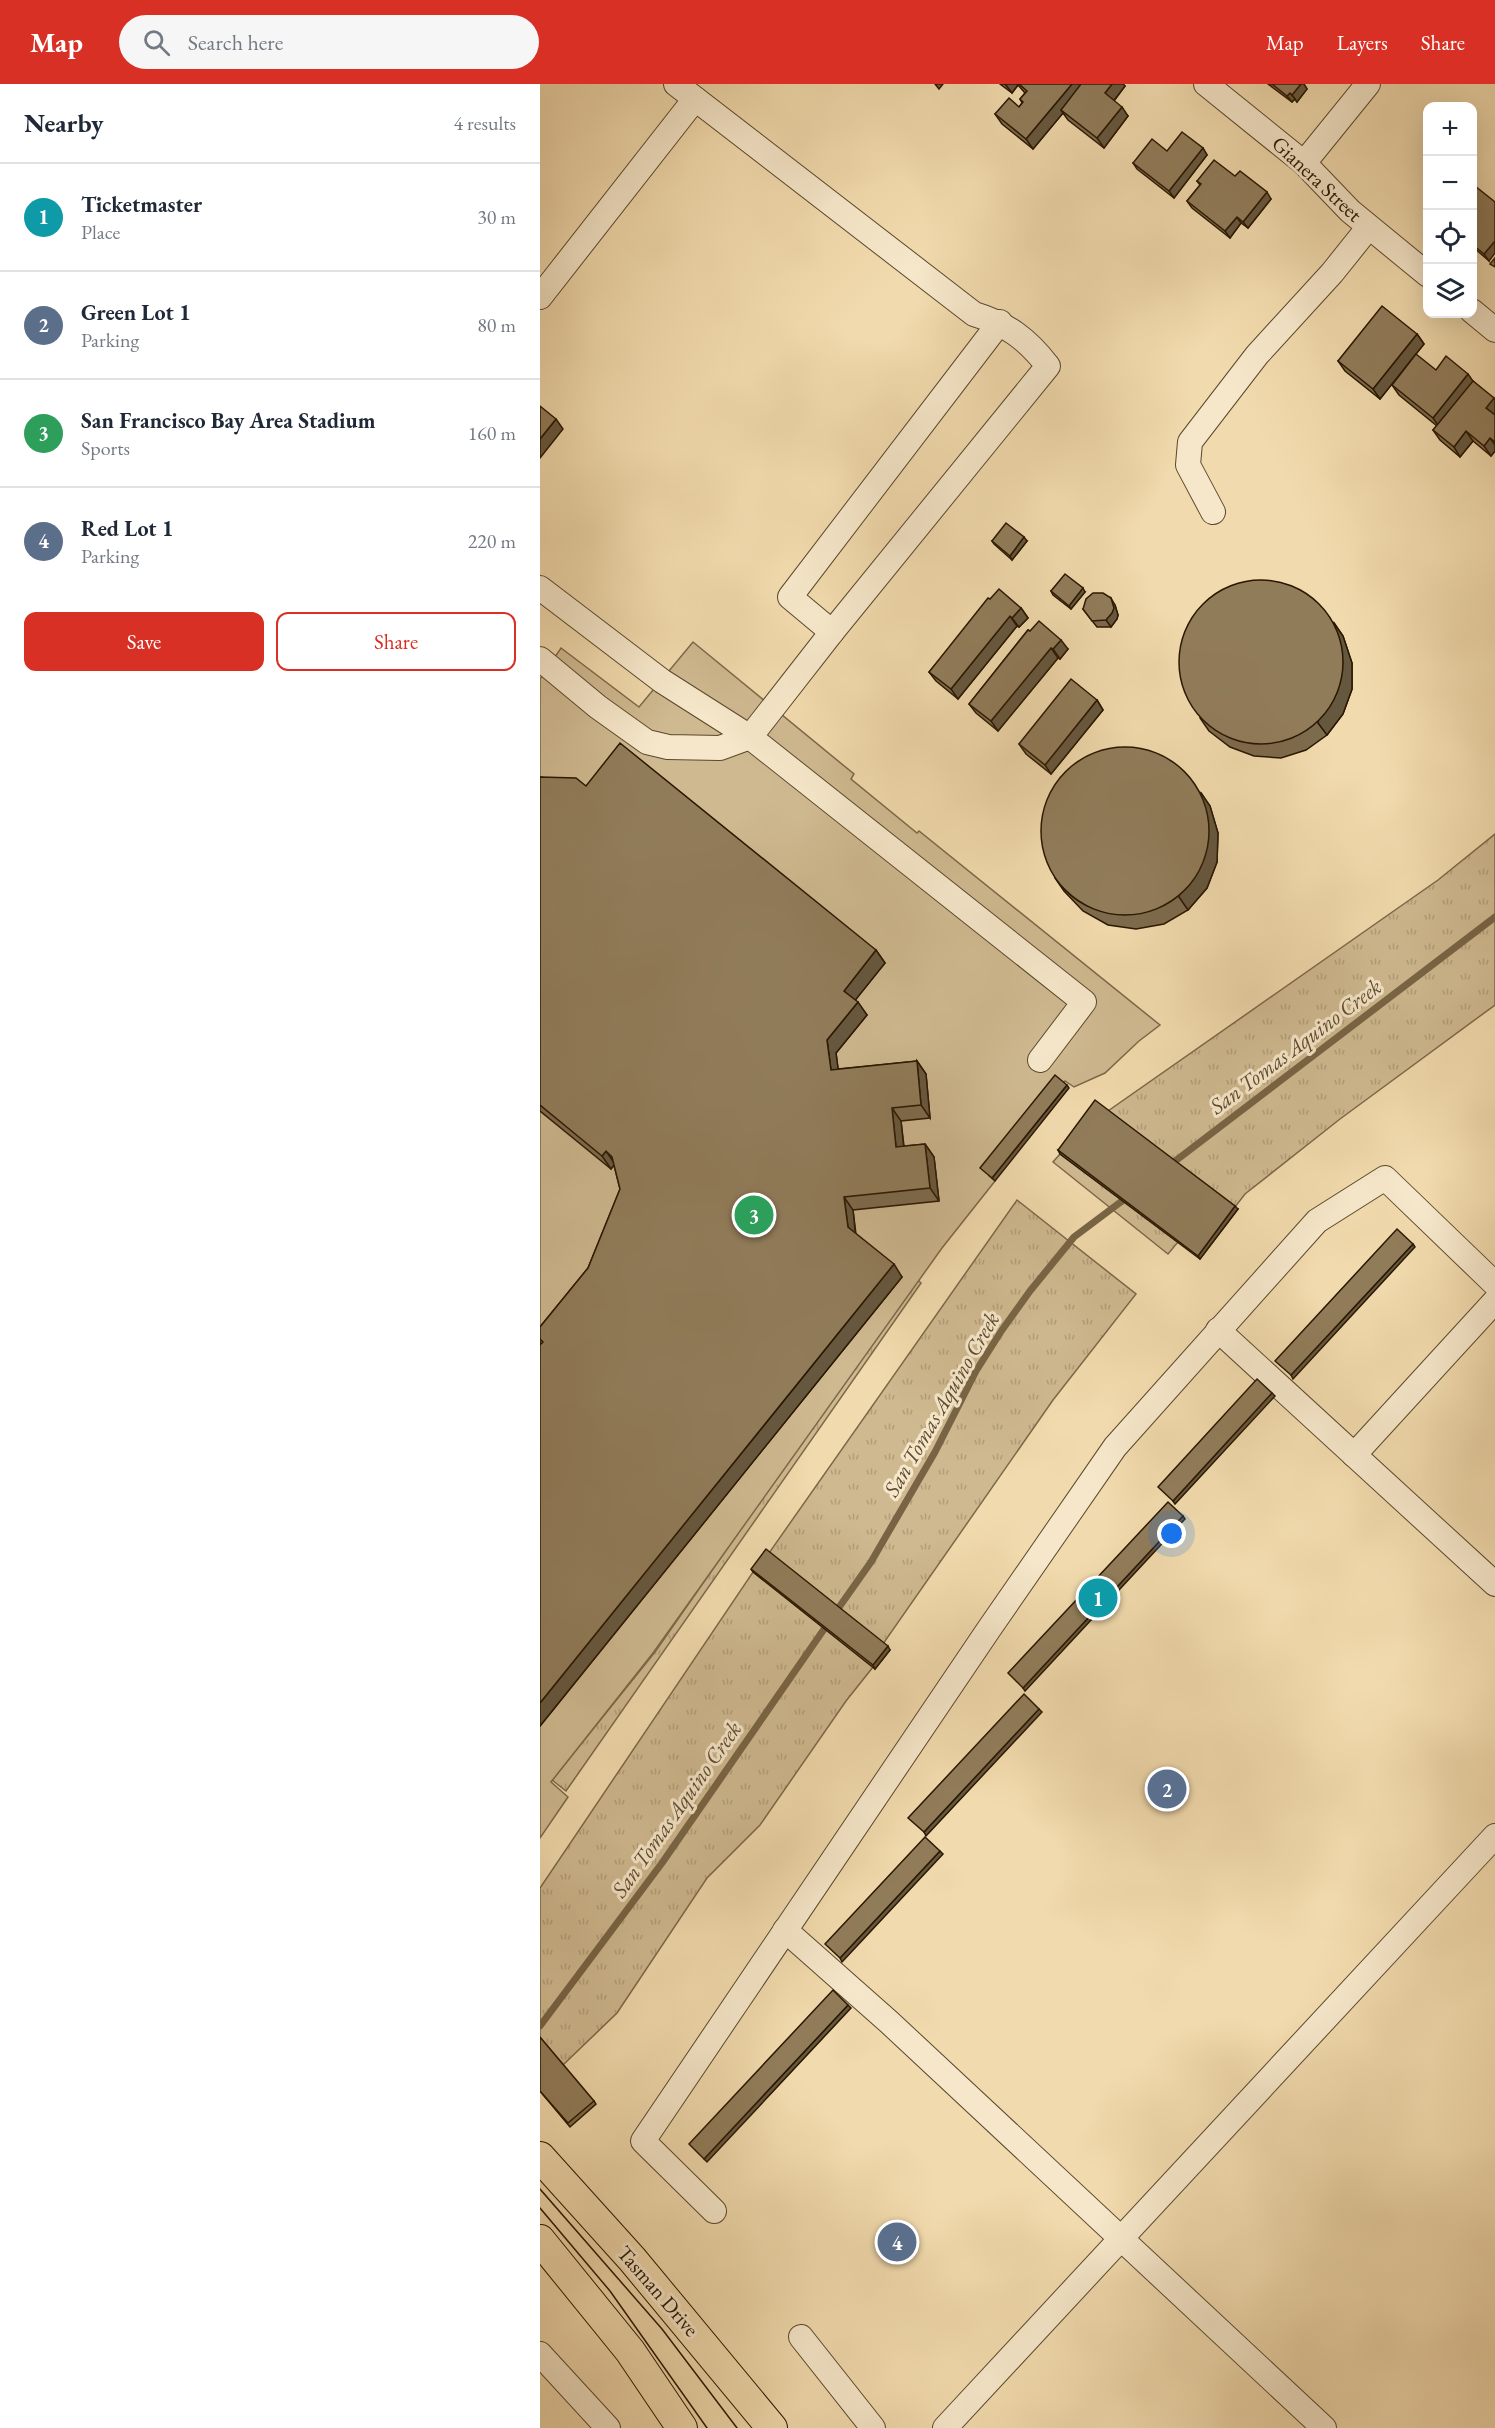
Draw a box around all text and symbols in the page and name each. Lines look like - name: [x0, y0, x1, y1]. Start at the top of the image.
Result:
- search box: [119, 15, 539, 69]
- text: Map: [30, 24, 83, 60]
- icon: search: [140, 26, 173, 59]
- text: Search here: [188, 28, 283, 57]
- text: Map: [1266, 29, 1304, 56]
- text: Layers: [1337, 29, 1388, 56]
- text: Share: [1421, 29, 1465, 56]
- map controls: [1423, 102, 1477, 318]
- button: +: [1423, 102, 1477, 156]
- text: Nearby: [24, 106, 104, 140]
- text: 4 results: [453, 110, 516, 136]
- street label: Gianera Street: [1267, 130, 1368, 228]
- button: −: [1423, 156, 1477, 210]
- text: Ticketmaster: [81, 190, 202, 219]
- text: 1: [38, 204, 49, 230]
- text: 30 m: [477, 204, 516, 230]
- button: locate: [1423, 210, 1477, 264]
- text: Place: [81, 219, 120, 245]
- button: layers: [1423, 264, 1477, 318]
- text: Green Lot 1: [81, 298, 191, 327]
- text: 2: [38, 312, 49, 338]
- text: 80 m: [477, 312, 516, 338]
- text: Parking: [81, 327, 139, 353]
- text: San Francisco Bay Area Stadium: [81, 406, 375, 435]
- text: 3: [38, 420, 49, 446]
- text: 160 m: [468, 420, 516, 446]
- text: Sports: [81, 435, 130, 461]
- text: Red Lot 1: [81, 514, 173, 543]
- text: 4: [38, 528, 49, 554]
- text: 220 m: [468, 528, 516, 554]
- text: Parking: [81, 543, 139, 569]
- button: Save: [24, 612, 264, 671]
- button: Share: [276, 612, 516, 671]
- water label: San Tomas Aquino Creek: [1203, 972, 1387, 1121]
- pin: 3: [734, 1192, 774, 1238]
- water label: San Tomas Aquino Creek: [876, 1307, 1006, 1503]
- your location: [1157, 1519, 1186, 1548]
- pin: 1: [1078, 1576, 1118, 1621]
- water label: San Tomas Aquino Creek: [604, 1716, 748, 1904]
- pin: 2: [1148, 1766, 1186, 1812]
- pin: 4: [878, 2220, 916, 2264]
- street label: Tasman Drive: [611, 2240, 705, 2342]

